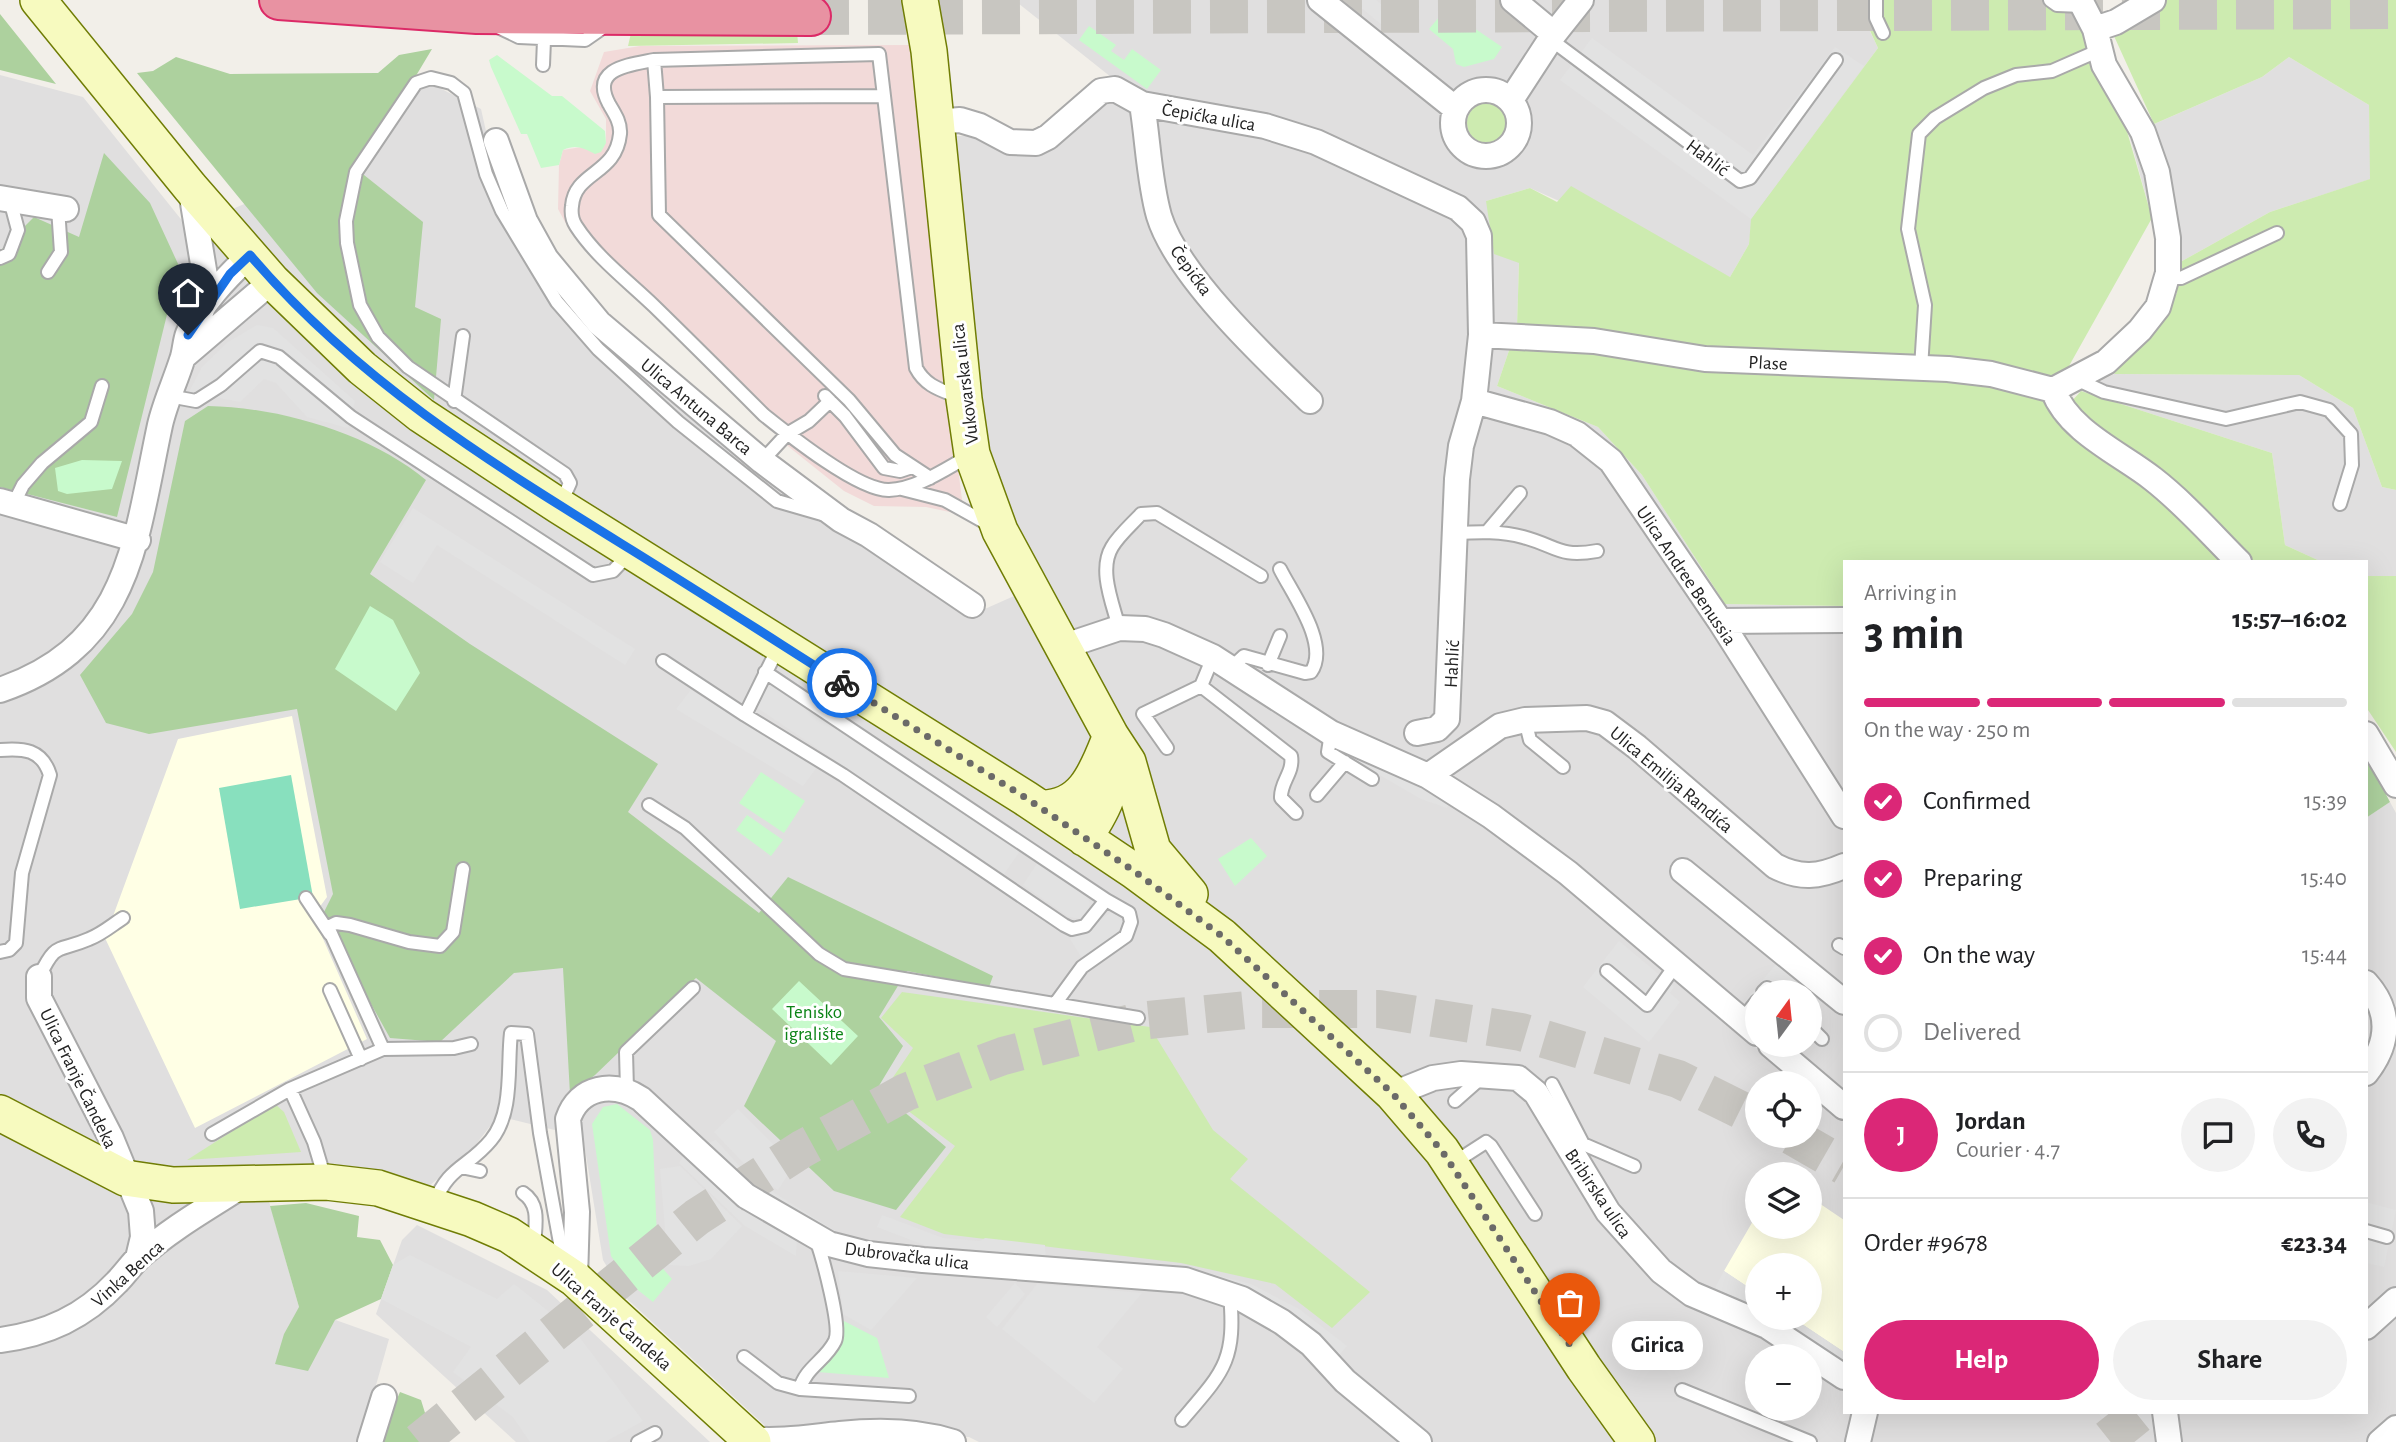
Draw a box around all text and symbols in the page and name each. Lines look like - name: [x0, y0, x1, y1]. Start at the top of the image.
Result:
- street label: Čepićka ulica: [1160, 98, 1258, 135]
- street label: Hahlić: [1682, 136, 1732, 180]
- street label: Čepićka: [1166, 241, 1217, 300]
- pin: [158, 263, 218, 335]
- icon: home: [169, 274, 207, 312]
- street label: Vukovarska ulica: [949, 322, 982, 445]
- street label: Plase: [1748, 353, 1788, 374]
- street label: Ulica Antuna Barca: [637, 355, 756, 459]
- street label: Ulica Andree Benussia: [1632, 503, 1739, 649]
- text: Arriving in: [1864, 582, 1957, 605]
- text: 15:57–16:02: [2232, 606, 2347, 632]
- text: 3 min: [1864, 611, 1964, 657]
- street label: Hahlić: [1442, 640, 1463, 688]
- courier: [807, 648, 877, 718]
- icon: bike: [823, 664, 861, 702]
- text: On the way · 250 m: [1864, 719, 2031, 742]
- street label: Ulica Emilija Randića: [1606, 723, 1736, 837]
- icon: check: [1864, 783, 1902, 821]
- text: Confirmed: [1923, 788, 2031, 814]
- text: 15:39: [2304, 790, 2347, 813]
- icon: check: [1864, 860, 1902, 898]
- text: Preparing: [1923, 865, 2022, 891]
- text: 15:40: [2301, 867, 2347, 890]
- icon: check: [1864, 937, 1902, 975]
- text: On the way: [1923, 942, 2035, 968]
- text: 15:44: [2302, 944, 2347, 967]
- north arrow: [1745, 980, 1822, 1057]
- map controls: [1745, 980, 1822, 1421]
- park label: Tenisko igralište: [784, 1003, 844, 1044]
- street label: Ulica Franje Čandeka: [36, 1005, 122, 1152]
- text: Delivered: [1923, 1019, 2021, 1045]
- button: locate: [1745, 1071, 1822, 1148]
- button: chat: [2181, 1098, 2255, 1172]
- button: phone: [2273, 1098, 2347, 1172]
- text: Jordan: [1956, 1108, 2026, 1134]
- text: J: [1897, 1122, 1905, 1148]
- text: Courier · 4.7: [1956, 1139, 2060, 1162]
- street label: Bribirska ulica: [1561, 1146, 1635, 1242]
- button: layers: [1745, 1162, 1822, 1239]
- text: Order #9678: [1864, 1230, 1988, 1256]
- text: €23.34: [2281, 1230, 2347, 1256]
- street label: Vinka Benca: [88, 1237, 168, 1311]
- street label: Dubrovačka ulica: [843, 1239, 971, 1274]
- button: +: [1745, 1253, 1822, 1330]
- street label: Ulica Franje Čandeka: [547, 1258, 676, 1375]
- pin: [1540, 1273, 1600, 1345]
- icon: bag: [1551, 1284, 1589, 1322]
- callout: Girica: [1612, 1320, 1703, 1370]
- button: Help: [1864, 1320, 2099, 1400]
- button: Share: [2113, 1320, 2347, 1400]
- text: Girica: [1631, 1334, 1684, 1357]
- button: −: [1745, 1344, 1822, 1421]

